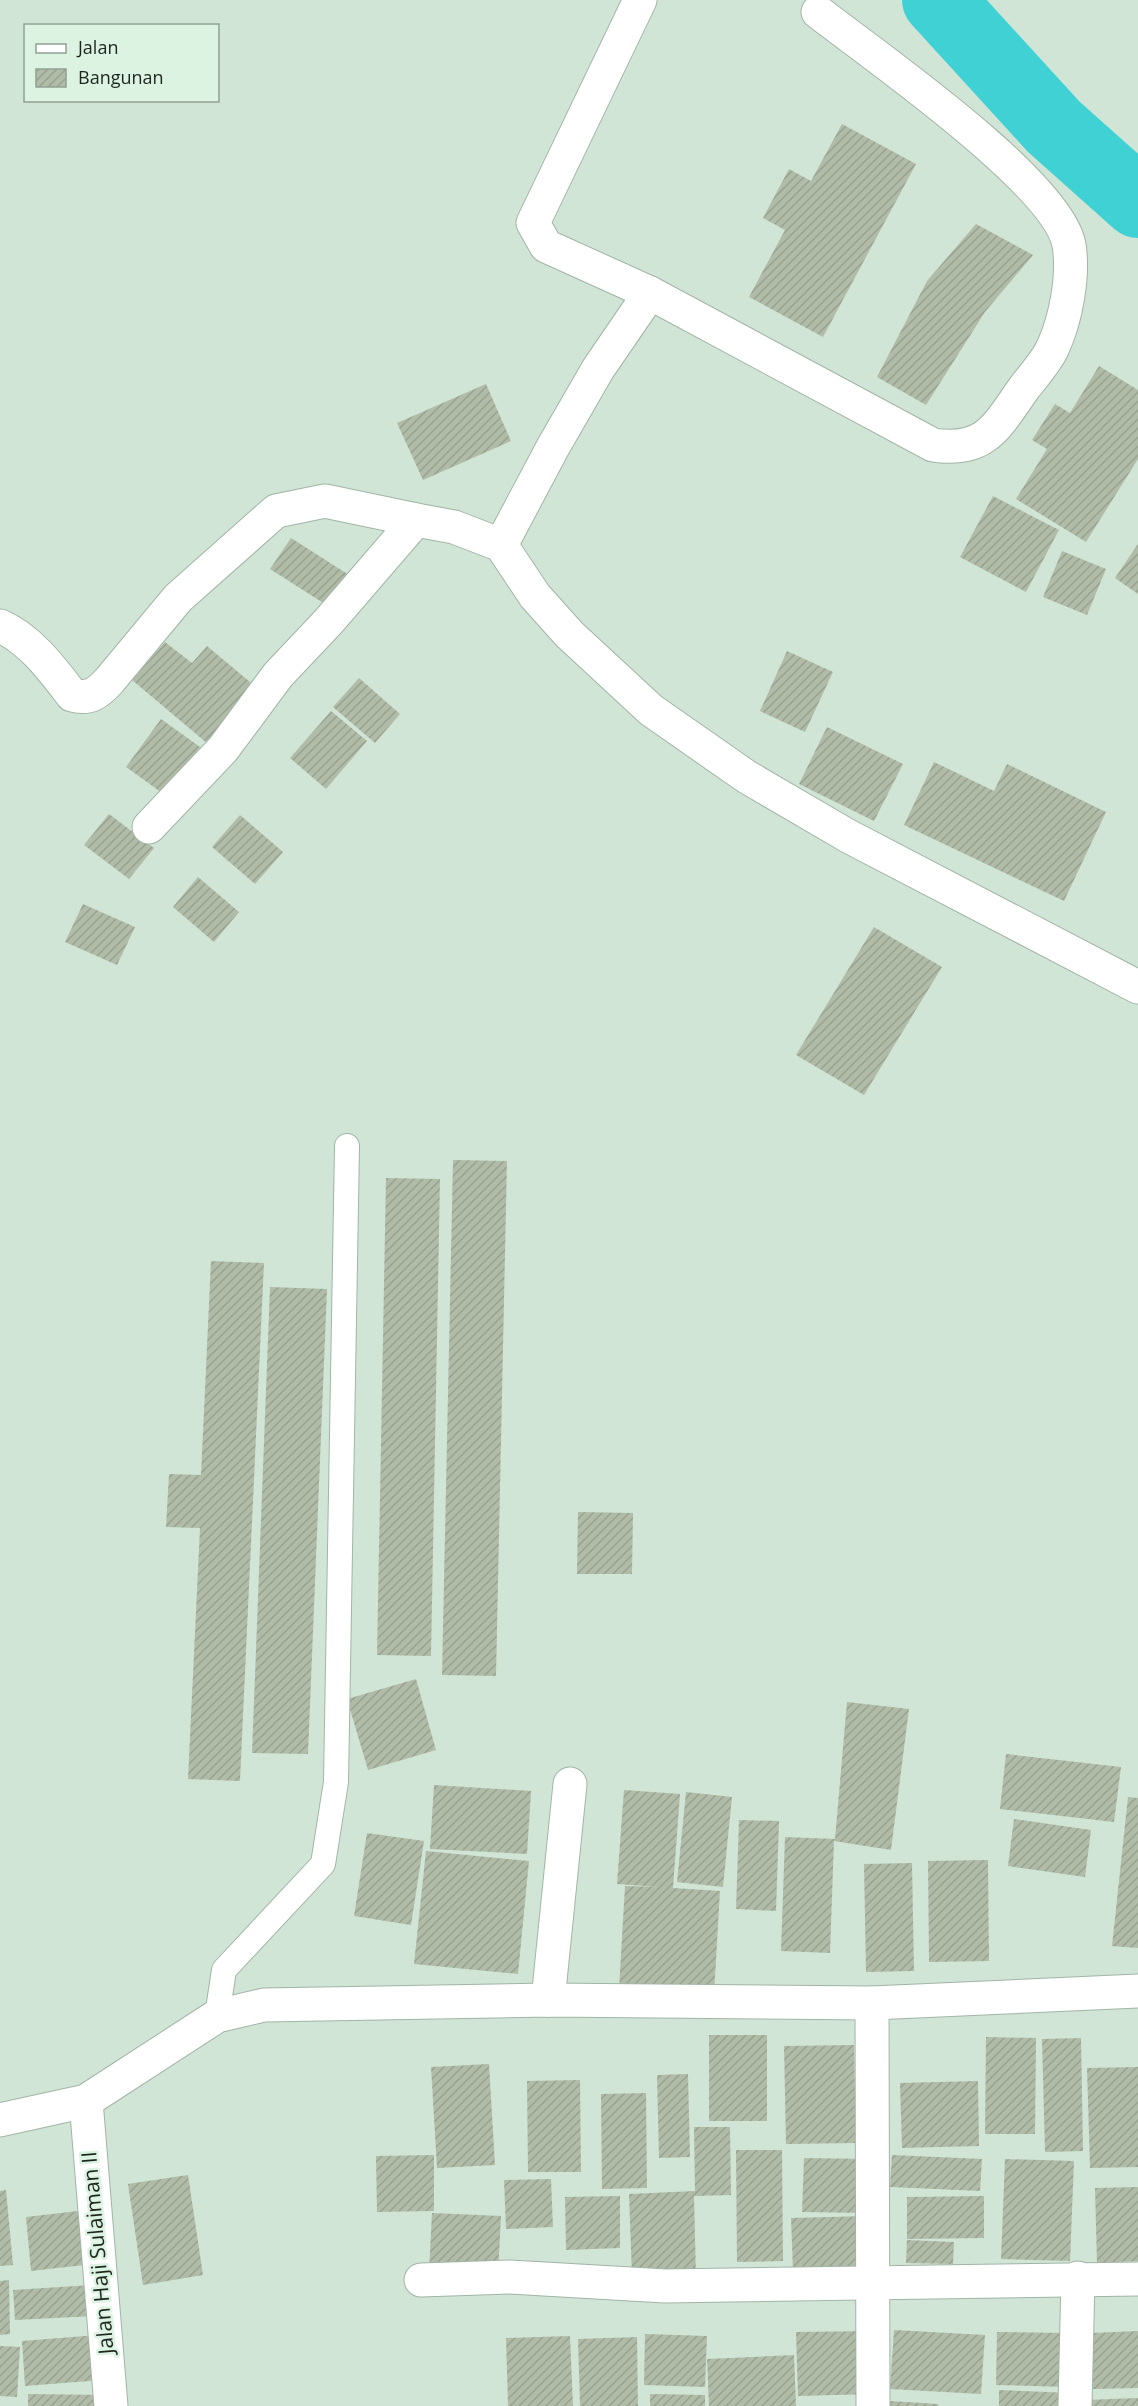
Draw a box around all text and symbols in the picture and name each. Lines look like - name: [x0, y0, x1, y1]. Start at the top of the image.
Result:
- legend: [24, 24, 219, 102]
- text: Jalan: [76, 35, 118, 59]
- text: Bangunan: [78, 65, 164, 89]
- street label: Jalan Haji Sulaiman II: [74, 2150, 120, 2358]

